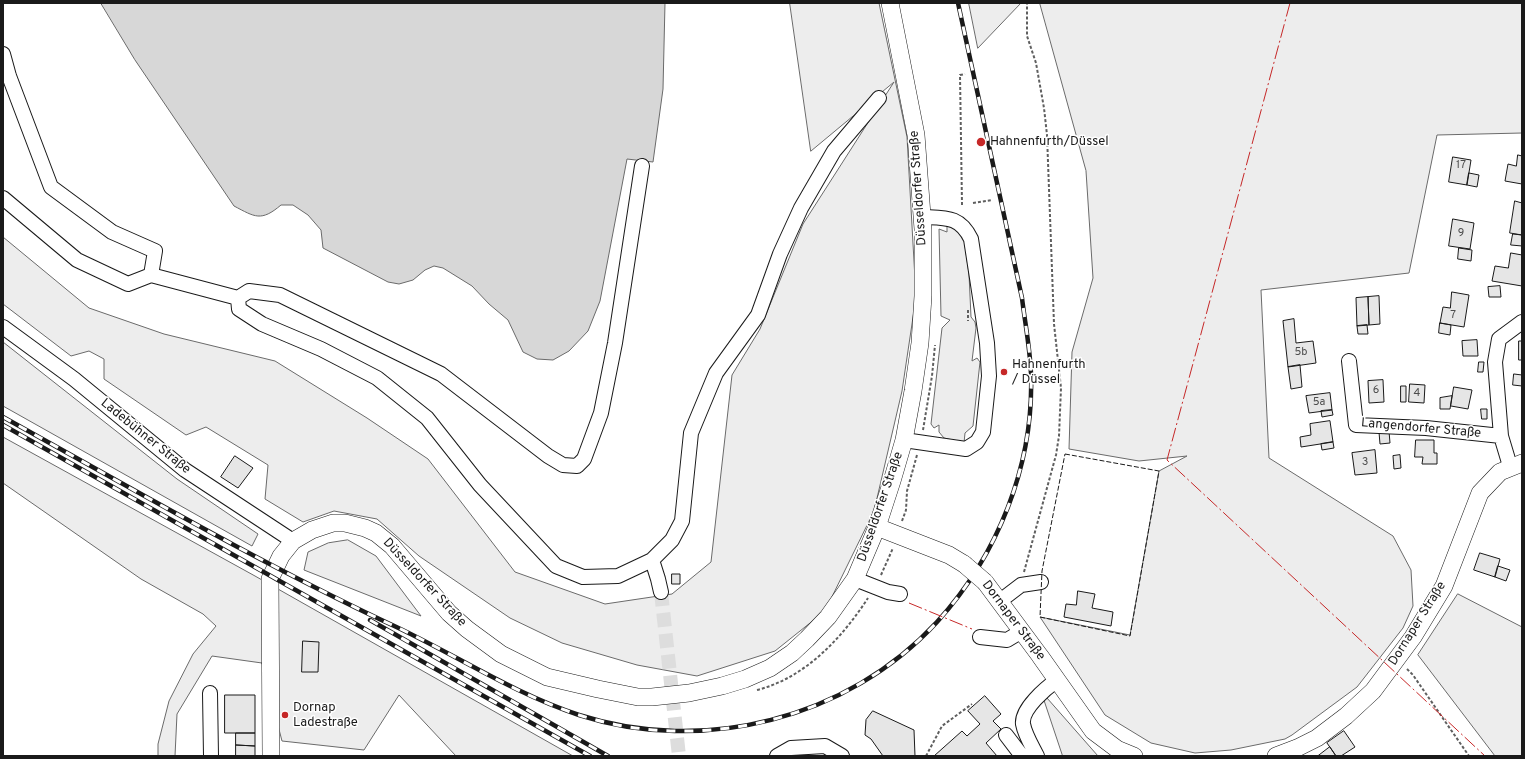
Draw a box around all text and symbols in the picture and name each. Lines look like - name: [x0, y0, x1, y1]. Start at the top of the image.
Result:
- street label: Düsseldorfer Straße: [907, 130, 931, 246]
- place label: Hahnenfurth/Düssel: [990, 134, 1109, 150]
- marker: Hahnenfurth/Düssel: [975, 136, 987, 148]
- house number: 17: [1456, 159, 1466, 173]
- house number: 9: [1458, 227, 1464, 241]
- house number: 7: [1450, 309, 1456, 323]
- house number: 5b: [1294, 346, 1308, 360]
- place label: Hahnenfurth / Düssel: [1012, 357, 1086, 388]
- marker: Hahnenfurth / Düssel: [999, 367, 1009, 377]
- house number: 6: [1373, 384, 1379, 398]
- house number: 4: [1414, 387, 1420, 401]
- street label: Ladebühner Straße: [97, 396, 193, 478]
- house number: 5a: [1313, 396, 1325, 410]
- street label: Langendorfer Straße: [1360, 416, 1482, 442]
- street label: Düsseldorfer Straße: [855, 450, 907, 564]
- house number: 3: [1362, 456, 1368, 470]
- street label: Düsseldorfer Straße: [379, 535, 469, 631]
- street label: Dornaper Straße: [978, 578, 1048, 664]
- street label: Dornaper Straße: [1386, 579, 1450, 669]
- place label: Dornap Ladestraße: [293, 700, 358, 731]
- marker: Dornap Ladestraße: [280, 710, 290, 720]

